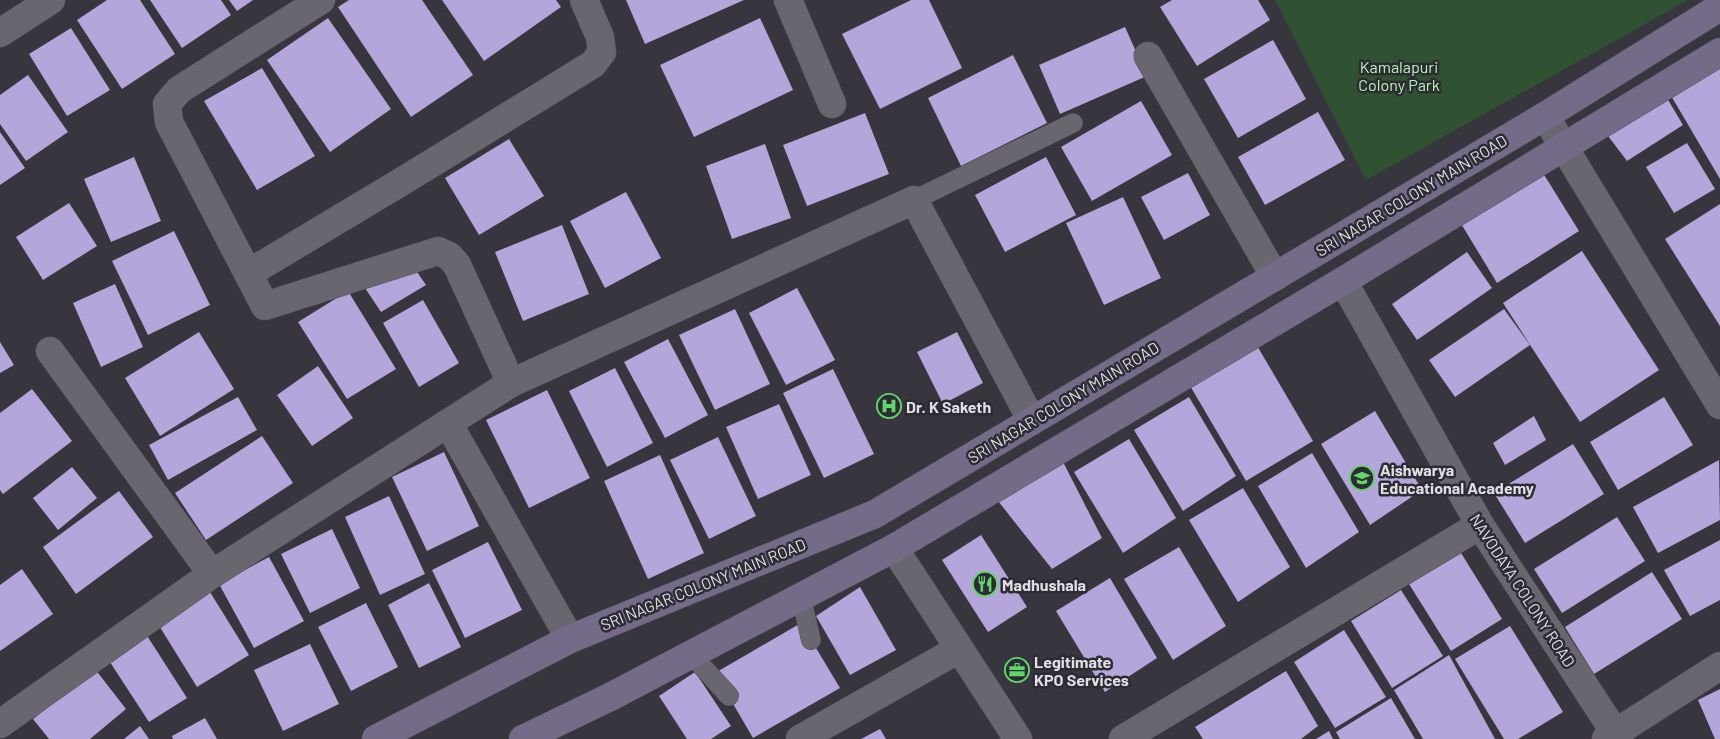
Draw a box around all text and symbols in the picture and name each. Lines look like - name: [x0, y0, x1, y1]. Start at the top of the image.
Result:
- park label: Kamalapuri Colony Park: [1358, 57, 1440, 94]
- street label: SRI NAGAR COLONY MAIN ROAD: [1312, 130, 1510, 260]
- street label: SRI NAGAR COLONY MAIN ROAD: [964, 337, 1162, 467]
- hospital icon: Dr. K Saketh: [876, 393, 902, 419]
- place label: Dr. K Saketh: [906, 397, 991, 416]
- place label: Aishwarya Educational Academy: [1380, 460, 1534, 497]
- school or university icon: Aishwarya Educational Academy: [1349, 465, 1375, 491]
- street label: NAVODAYA COLONY ROAD: [1466, 510, 1580, 670]
- street label: SRI NAGAR COLONY MAIN ROAD: [598, 534, 808, 634]
- restaurant icon: Madhushala: [972, 571, 998, 597]
- place label: Madhushala: [1002, 575, 1086, 594]
- place label: Legitimate KPO Services: [1034, 652, 1129, 689]
- office icon: Legitimate KPO Services: [1004, 657, 1030, 683]

